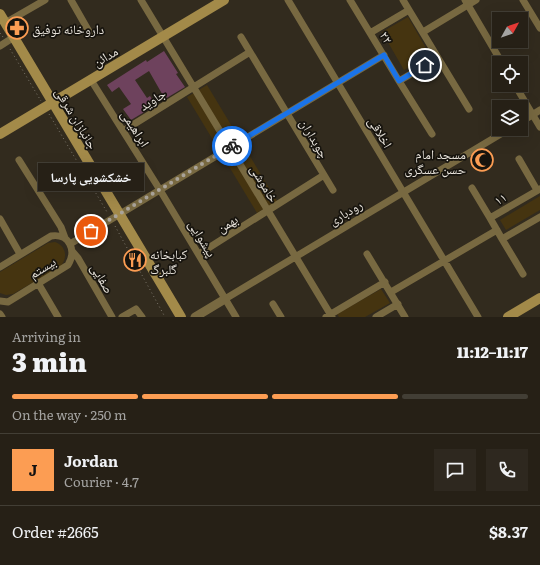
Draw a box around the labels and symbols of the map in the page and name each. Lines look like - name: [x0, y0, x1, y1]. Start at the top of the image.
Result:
- north arrow: [492, 12, 528, 48]
- pharmacy icon: داروخانه توفیق: [4, 15, 30, 41]
- place label: داروخانه توفیق: [32, 19, 104, 38]
- street label: ۲۲: [376, 27, 398, 47]
- street label: مدائن: [89, 41, 121, 71]
- pin: [408, 48, 442, 82]
- street label: جاوید: [135, 83, 169, 115]
- street label: جانبازان شرقی: [51, 84, 103, 152]
- street label: ابراهیمی: [117, 106, 155, 150]
- street label: اخلاقی: [364, 113, 398, 151]
- street label: چوبداران: [296, 115, 334, 161]
- courier: [212, 126, 252, 166]
- place label: مسجد امام حسن عسگری: [404, 144, 466, 178]
- mosque icon: مسجد امام حسن عسگری: [469, 147, 495, 173]
- street label: خاموشی: [246, 161, 284, 205]
- callout: خشکشویی پارسا: [38, 163, 144, 191]
- street label: ۱۱: [490, 187, 510, 209]
- street label: رودباری: [325, 194, 365, 230]
- street label: بهمن: [213, 209, 241, 237]
- pin: [74, 214, 108, 248]
- street label: پیشوایی: [184, 216, 222, 260]
- place label: کبابخانه گلبرگ: [150, 244, 188, 278]
- restaurant icon: کبابخانه گلبرگ: [122, 247, 148, 273]
- street label: بیستم: [25, 251, 59, 283]
- street label: صفایی: [87, 259, 119, 297]

